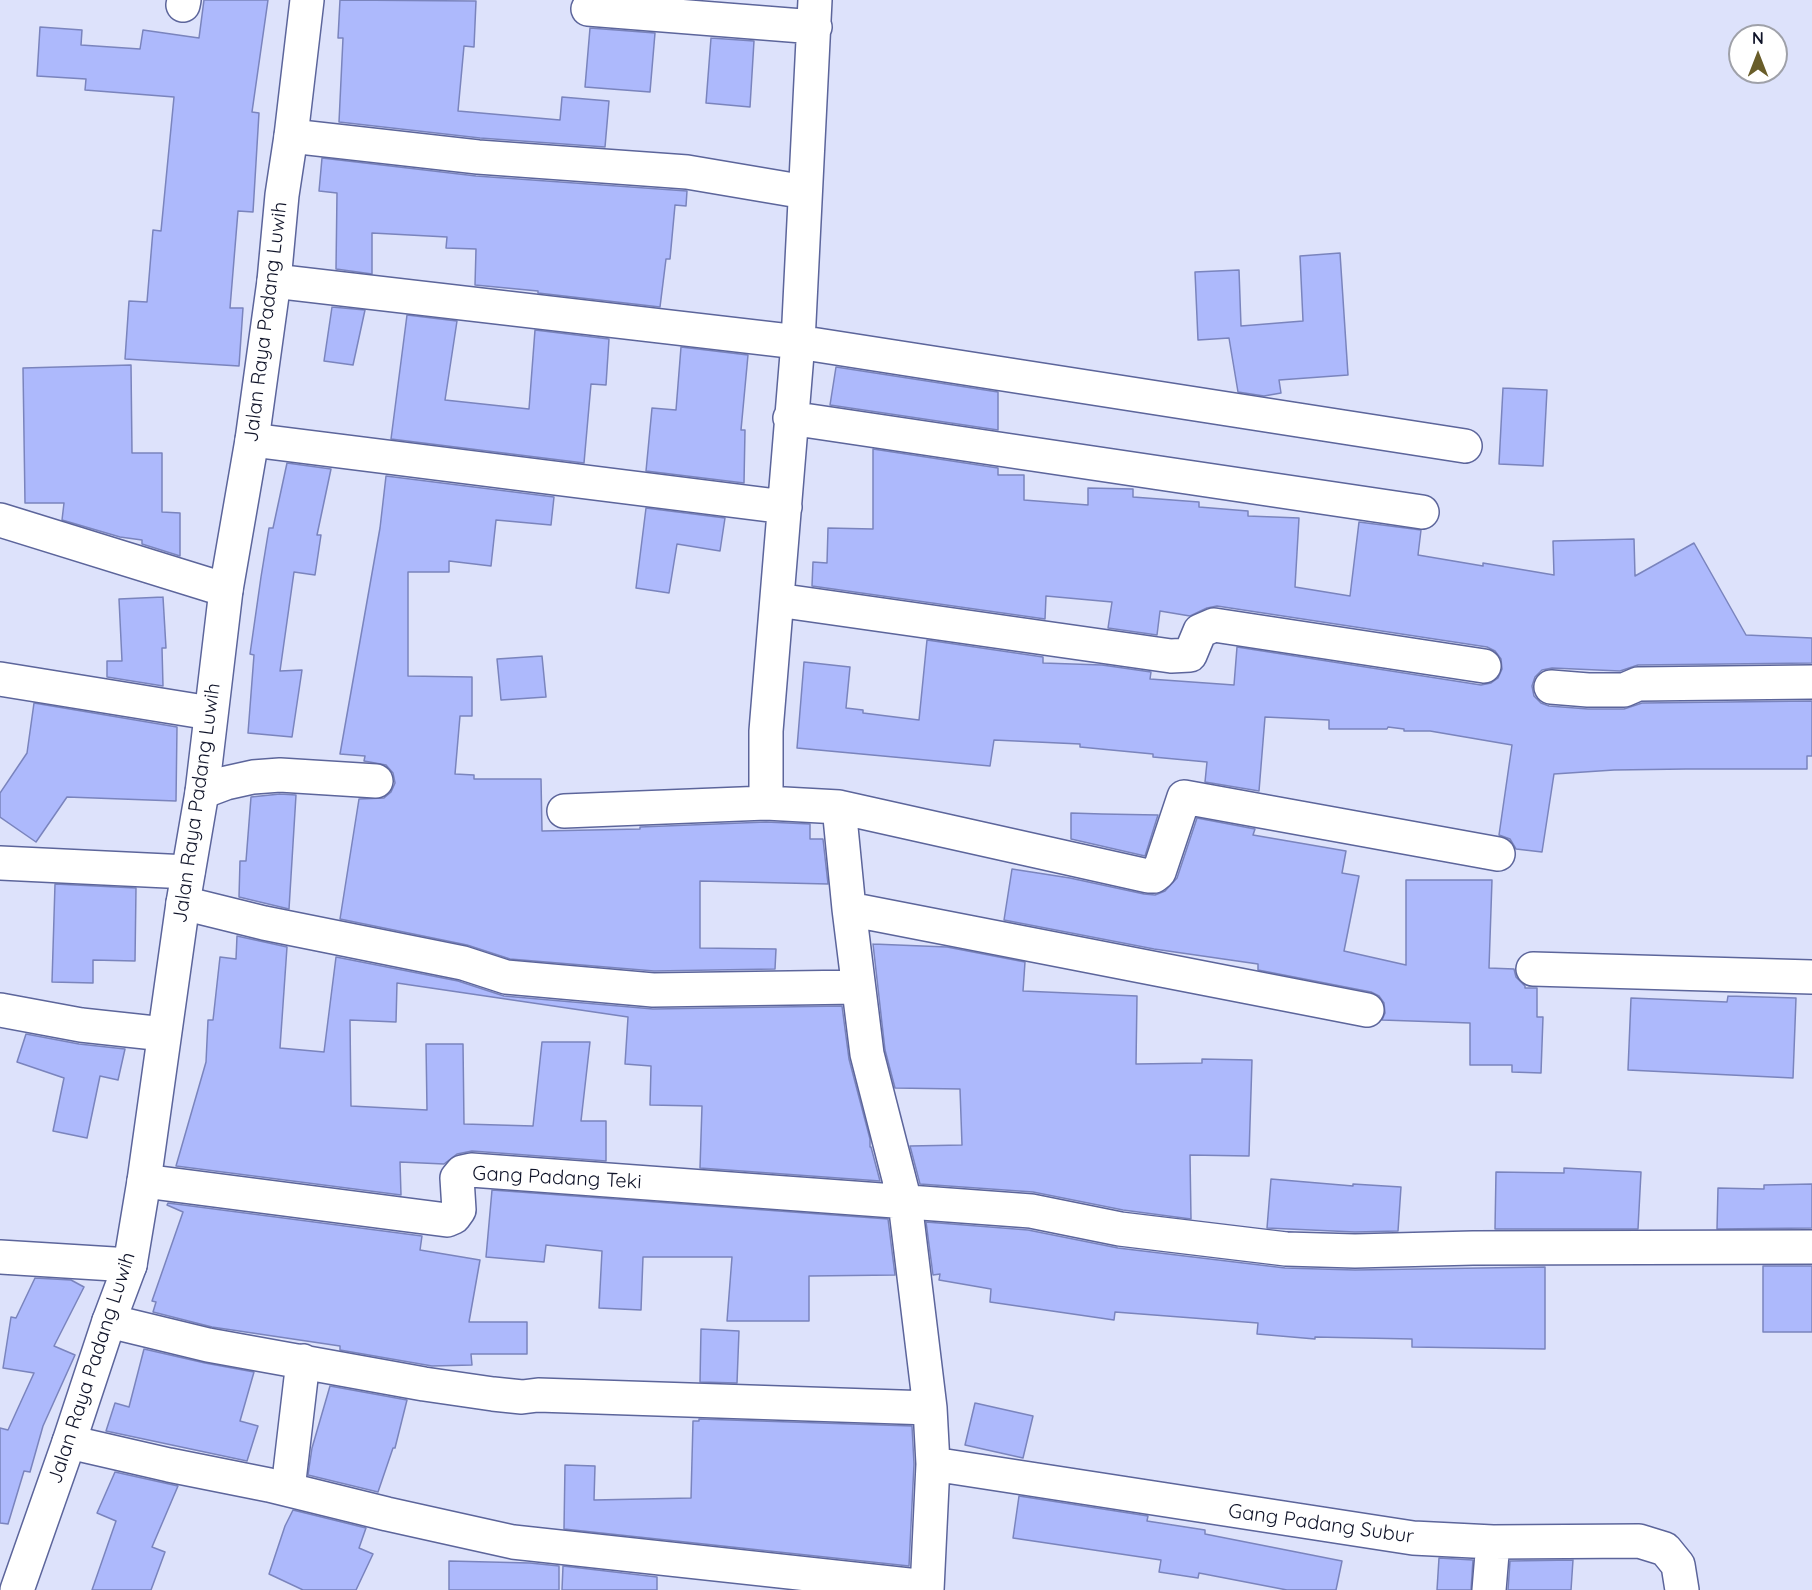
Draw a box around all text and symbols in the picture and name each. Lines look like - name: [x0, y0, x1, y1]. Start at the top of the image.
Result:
- north arrow: [1728, 24, 1788, 84]
- text: N: [1752, 28, 1764, 48]
- street label: Jalan Raya Padang Luwih: [239, 200, 293, 444]
- street label: Jalan Raya Padang Luwih: [168, 681, 226, 925]
- street label: Gang Padang Teki: [472, 1162, 642, 1194]
- street label: Jalan Raya Padang Luwih: [43, 1249, 141, 1487]
- street label: Gang Padang Subur: [1227, 1499, 1415, 1549]

